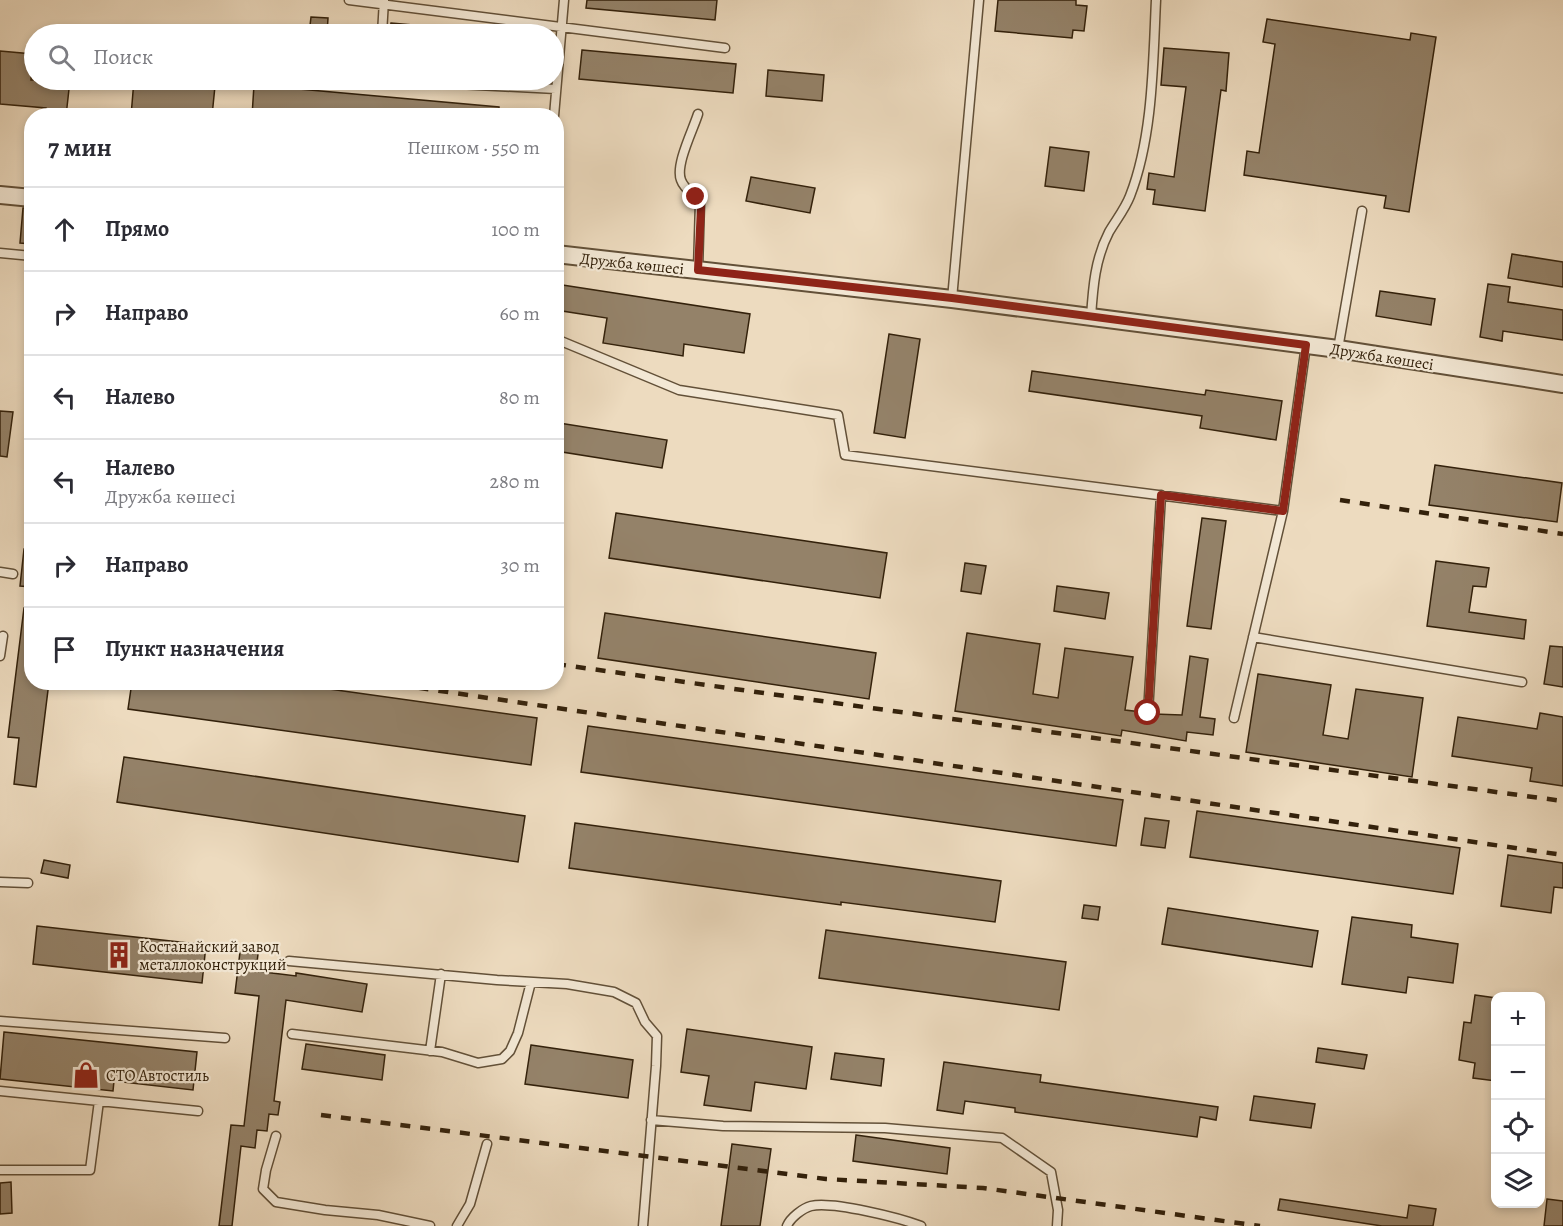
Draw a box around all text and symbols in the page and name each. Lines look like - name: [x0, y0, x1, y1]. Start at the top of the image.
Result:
- search box: [24, 24, 564, 90]
- icon: search: [45, 41, 78, 74]
- text: Поиск: [93, 42, 153, 72]
- text: 7 мин: [48, 130, 112, 165]
- text: Пешком · 550 m: [407, 134, 540, 161]
- route end: [682, 183, 708, 209]
- icon: ahead: [48, 213, 81, 246]
- text: Прямо: [105, 214, 169, 244]
- text: 100 m: [491, 216, 540, 243]
- street label: Дружба көшесі: [579, 248, 685, 280]
- icon: right: [48, 297, 81, 330]
- text: Направо: [105, 298, 188, 328]
- text: 60 m: [500, 300, 540, 327]
- street label: Дружба көшесі: [1328, 338, 1435, 376]
- icon: left: [48, 381, 81, 414]
- text: Налево: [105, 382, 175, 412]
- text: 80 m: [499, 384, 540, 411]
- text: Налево: [105, 453, 175, 483]
- icon: left: [48, 465, 81, 498]
- text: 280 m: [490, 468, 540, 495]
- text: Дружба көшесі: [105, 483, 236, 510]
- icon: right: [48, 549, 81, 582]
- text: Направо: [105, 550, 188, 580]
- text: 30 m: [500, 552, 540, 579]
- icon: arrive: [48, 633, 81, 666]
- text: Пункт назначения: [105, 634, 284, 664]
- route start: [1134, 699, 1160, 725]
- place label: Костанайский завод металлоконструкций: [139, 936, 286, 976]
- building icon: Костанайский завод металлоконструкций: [104, 940, 134, 970]
- map controls: [1491, 992, 1545, 1208]
- button: +: [1491, 992, 1545, 1046]
- button: −: [1491, 1046, 1545, 1100]
- shop icon: СТО Автостиль: [71, 1060, 101, 1090]
- place label: СТО Автостиль: [106, 1065, 209, 1087]
- button: locate: [1491, 1100, 1545, 1154]
- button: layers: [1491, 1154, 1545, 1208]

